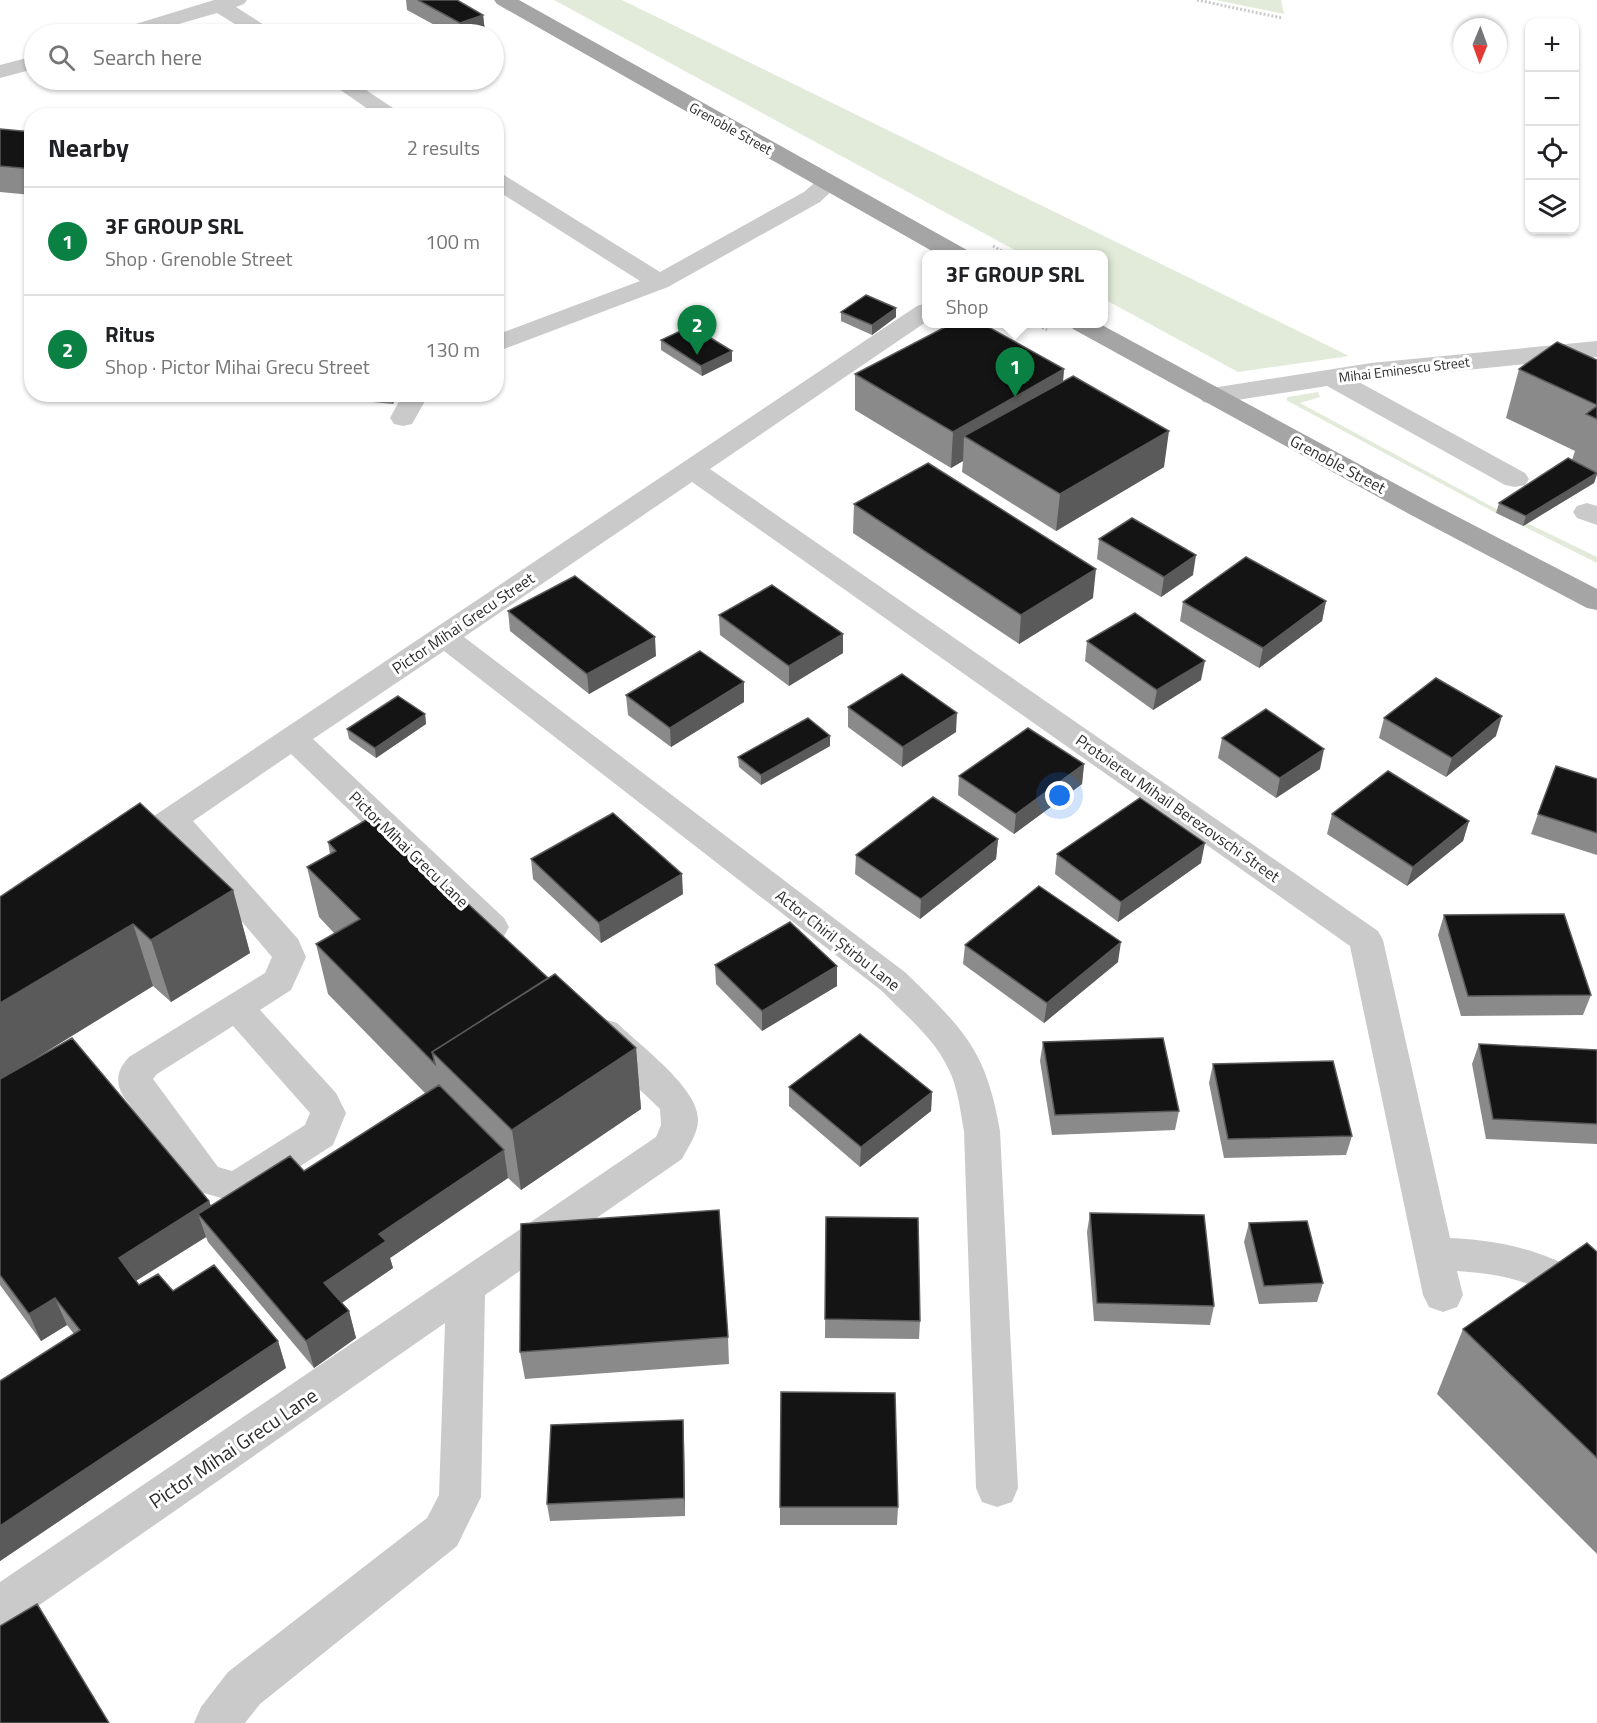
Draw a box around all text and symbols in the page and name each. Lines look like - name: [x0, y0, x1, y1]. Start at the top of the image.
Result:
- north arrow: [1453, 18, 1507, 72]
- map controls: [1525, 18, 1579, 234]
- button: +: [1525, 18, 1579, 72]
- search box: [24, 24, 504, 90]
- text: Search here: [93, 40, 202, 74]
- icon: search: [45, 41, 78, 74]
- button: −: [1525, 72, 1579, 126]
- street label: Grenoble Street: [686, 96, 776, 160]
- button: locate: [1525, 126, 1579, 180]
- text: Nearby: [48, 128, 129, 167]
- text: 2 results: [407, 132, 480, 163]
- button: layers: [1525, 180, 1579, 234]
- text: 3F GROUP SRL: [105, 209, 243, 243]
- text: 1: [62, 226, 73, 257]
- text: 100 m: [425, 226, 480, 257]
- text: Shop · Grenoble Street: [105, 243, 292, 274]
- popup: [922, 250, 1108, 328]
- text: 3F GROUP SRL: [946, 257, 1084, 291]
- text: Shop: [946, 291, 988, 322]
- pin: 2: [678, 306, 716, 355]
- text: Ritus: [105, 317, 155, 351]
- text: 2: [62, 334, 73, 365]
- text: 130 m: [425, 334, 480, 365]
- pin: 1: [996, 348, 1034, 397]
- text: Shop · Pictor Mihai Grecu Street: [105, 351, 370, 382]
- street label: Mihai Eminescu Street: [1337, 351, 1471, 387]
- street label: Grenoble Street: [1286, 429, 1390, 499]
- street label: Pictor Mihai Grecu Street: [387, 566, 539, 680]
- street label: Protoiereu Mihail Berezovschi Street: [1071, 728, 1285, 888]
- your location: [1045, 781, 1074, 810]
- street label: Pictor Mihai Grecu Lane: [344, 785, 474, 913]
- street label: Actor Chiril Știrbu Lane: [771, 884, 905, 996]
- street label: Pictor Mihai Grecu Lane: [142, 1380, 324, 1516]

